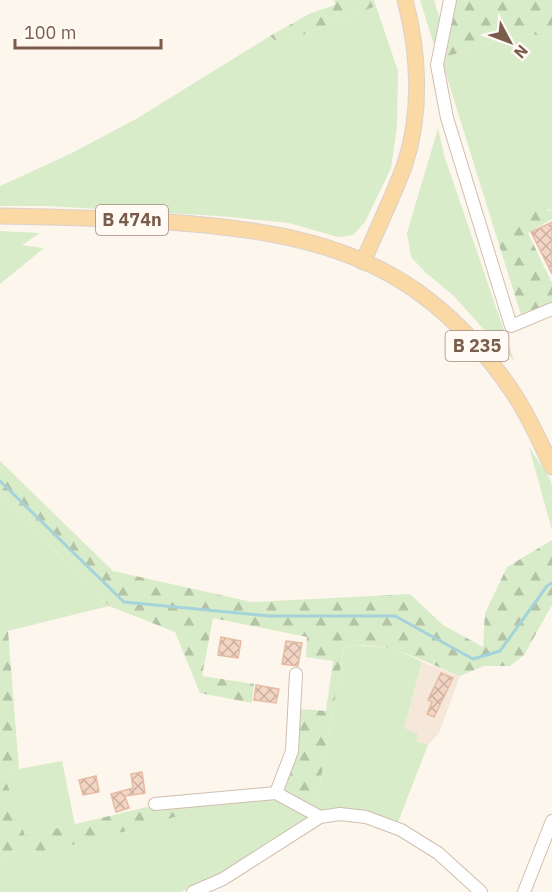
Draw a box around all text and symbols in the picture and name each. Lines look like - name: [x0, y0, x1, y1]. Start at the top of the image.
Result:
- scale bar: [15, 12, 160, 50]
- north arrow: [480, 12, 540, 72]
- text: 100 m: [24, 21, 76, 44]
- text: N: [510, 41, 533, 63]
- road number: B 474n: [96, 205, 168, 235]
- road number: B 235: [446, 331, 508, 361]

